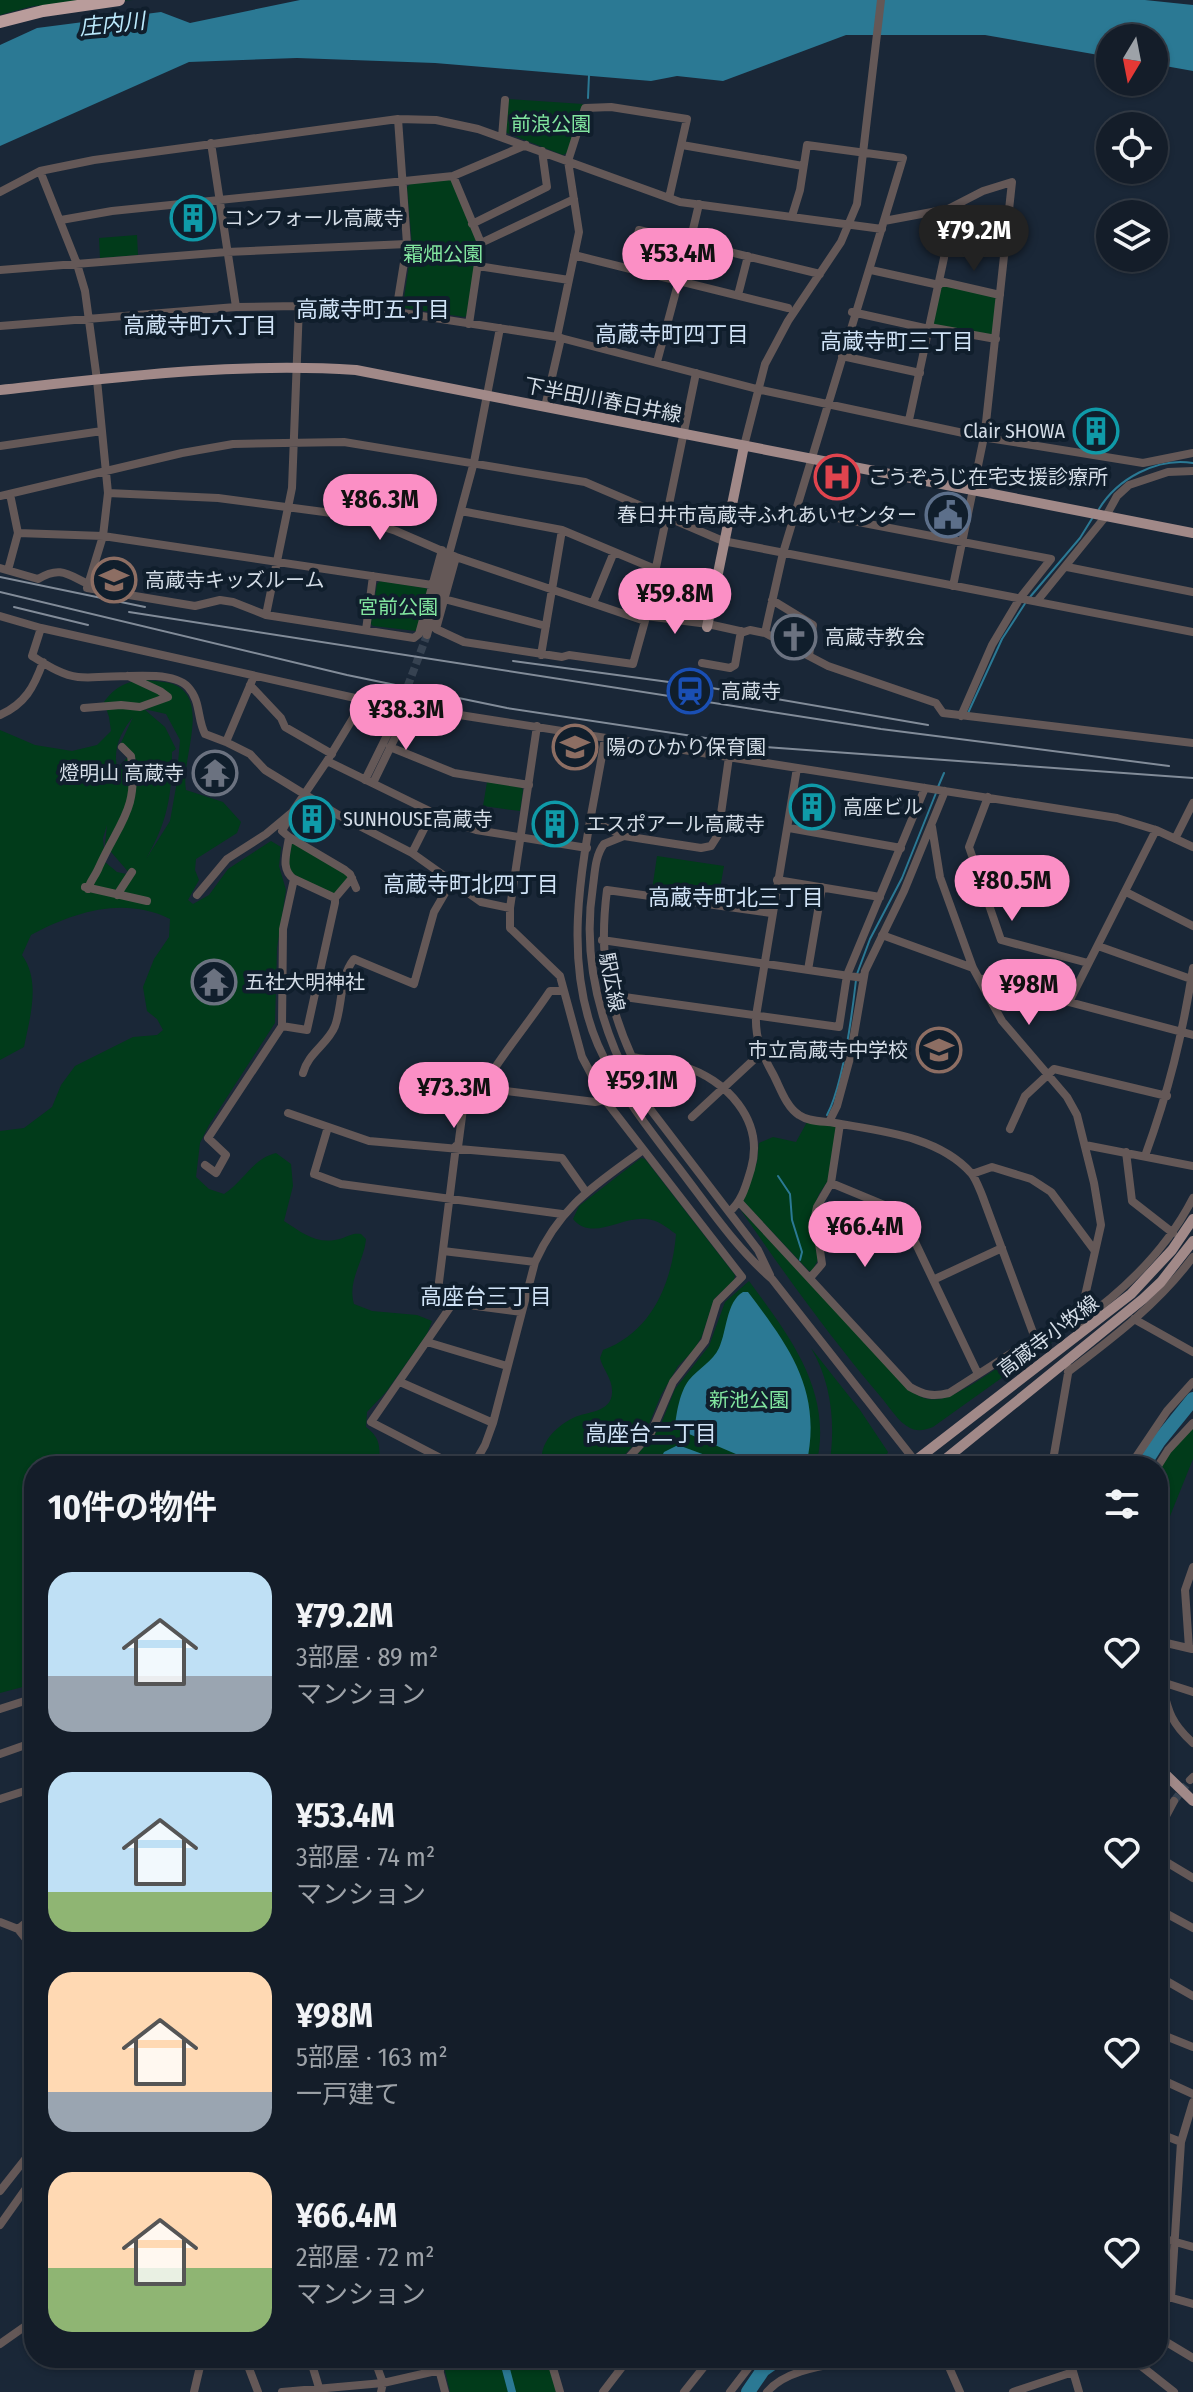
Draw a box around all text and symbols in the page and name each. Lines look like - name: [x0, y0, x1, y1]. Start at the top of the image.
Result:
- water label: 庄内川: [78, 7, 148, 41]
- north arrow: [1096, 24, 1168, 96]
- map controls: [1096, 24, 1168, 272]
- park label: 前浪公園: [511, 112, 591, 136]
- button: locate: [1096, 112, 1168, 184]
- building icon: コンフォール高蔵寺: [169, 194, 217, 242]
- button: layers: [1096, 200, 1168, 272]
- pin: ¥79.2M: [909, 205, 1039, 273]
- place label: コンフォール高蔵寺: [224, 206, 403, 230]
- text: ¥79.2M: [937, 215, 1011, 246]
- pin: ¥53.4M: [613, 228, 743, 296]
- text: ¥53.4M: [640, 238, 716, 269]
- park label: 霜畑公園: [403, 242, 483, 266]
- district label: 高蔵寺町五丁目: [296, 296, 450, 323]
- district label: 高蔵寺町六丁目: [123, 312, 277, 339]
- district label: 高蔵寺町四丁目: [595, 321, 749, 348]
- district label: 高蔵寺町三丁目: [820, 328, 974, 355]
- street label: 下半田川春日井線: [522, 373, 684, 427]
- building icon: Clair SHOWA: [1072, 407, 1120, 455]
- place label: Clair SHOWA: [963, 419, 1065, 443]
- hospital icon: こうぞうじ在宅支援診療所: [813, 453, 861, 501]
- place label: こうぞうじ在宅支援診療所: [868, 465, 1108, 489]
- pin: ¥86.3M: [315, 474, 445, 542]
- text: ¥86.3M: [341, 484, 419, 515]
- public building icon: 春日井市高蔵寺ふれあいセンター: [924, 491, 972, 539]
- place label: 春日井市高蔵寺ふれあいセンター: [617, 503, 917, 527]
- school or university icon: 高蔵寺キッズルーム: [90, 556, 138, 604]
- place label: 高蔵寺キッズルーム: [145, 568, 324, 592]
- pin: ¥59.8M: [610, 568, 740, 636]
- text: ¥59.8M: [636, 578, 714, 609]
- park label: 宮前公園: [358, 595, 438, 619]
- church icon: 高蔵寺教会: [770, 613, 818, 661]
- place label: 高蔵寺教会: [825, 625, 925, 649]
- station icon: 高蔵寺: [666, 667, 714, 715]
- place label: 高蔵寺: [721, 679, 781, 703]
- pin: ¥38.3M: [341, 684, 471, 752]
- text: ¥38.3M: [368, 694, 444, 725]
- school or university icon: 陽のひかり保育園: [551, 723, 599, 771]
- place label: 陽のひかり保育園: [606, 735, 766, 759]
- temple icon: 燈明山 高蔵寺: [191, 749, 239, 797]
- place label: 燈明山 高蔵寺: [59, 761, 184, 785]
- building icon: 高座ビル: [788, 783, 836, 831]
- building icon: SUNHOUSE高蔵寺: [288, 795, 336, 843]
- place label: 高座ビル: [843, 795, 923, 819]
- building icon: エスポアール高蔵寺: [531, 800, 579, 848]
- place label: SUNHOUSE高蔵寺: [343, 807, 492, 831]
- place label: エスポアール高蔵寺: [586, 812, 765, 836]
- pin: ¥80.5M: [947, 855, 1077, 923]
- text: ¥80.5M: [973, 865, 1051, 896]
- district label: 高蔵寺町北四丁目: [383, 871, 559, 898]
- district label: 高蔵寺町北三丁目: [648, 884, 824, 911]
- street label: 駅広線: [594, 950, 630, 1014]
- temple icon: 五社大明神社: [190, 958, 238, 1006]
- pin: ¥98M: [982, 959, 1076, 1027]
- text: ¥98M: [1000, 969, 1058, 1000]
- place label: 五社大明神社: [245, 970, 365, 994]
- school or university icon: 市立高蔵寺中学校: [915, 1026, 963, 1074]
- place label: 市立高蔵寺中学校: [748, 1038, 908, 1062]
- pin: ¥59.1M: [577, 1055, 707, 1123]
- pin: ¥73.3M: [389, 1062, 519, 1130]
- text: ¥59.1M: [606, 1065, 678, 1096]
- text: ¥73.3M: [417, 1072, 491, 1103]
- pin: ¥66.4M: [800, 1201, 930, 1269]
- text: ¥66.4M: [826, 1211, 904, 1242]
- district label: 高座台三丁目: [420, 1283, 552, 1310]
- street label: 高蔵寺小牧線: [993, 1290, 1103, 1382]
- park label: 新池公園: [709, 1388, 789, 1412]
- district label: 高座台二丁目: [585, 1420, 717, 1447]
- icon: filters: [1100, 1482, 1144, 1526]
- text: 10件の物件: [48, 1487, 217, 1528]
- text: ¥79.2M: [296, 1595, 393, 1636]
- icon: home: [112, 1604, 208, 1700]
- icon: heart: [1100, 1630, 1144, 1674]
- text: 3部屋 · 89 m²: [296, 1642, 438, 1673]
- text: マンション: [296, 1679, 426, 1710]
- text: ¥53.4M: [296, 1795, 395, 1836]
- icon: home: [112, 1804, 208, 1900]
- icon: heart: [1100, 1830, 1144, 1874]
- text: 3部屋 · 74 m²: [296, 1842, 435, 1873]
- text: マンション: [296, 1879, 426, 1910]
- text: ¥98M: [296, 1995, 373, 2036]
- icon: home: [112, 2004, 208, 2100]
- icon: heart: [1100, 2030, 1144, 2074]
- text: 5部屋 · 163 m²: [296, 2042, 448, 2073]
- text: 一戸建て: [296, 2079, 400, 2110]
- text: ¥66.4M: [296, 2195, 397, 2236]
- icon: home: [112, 2204, 208, 2300]
- icon: heart: [1100, 2230, 1144, 2274]
- text: 2部屋 · 72 m²: [296, 2242, 434, 2273]
- text: マンション: [296, 2279, 426, 2310]

